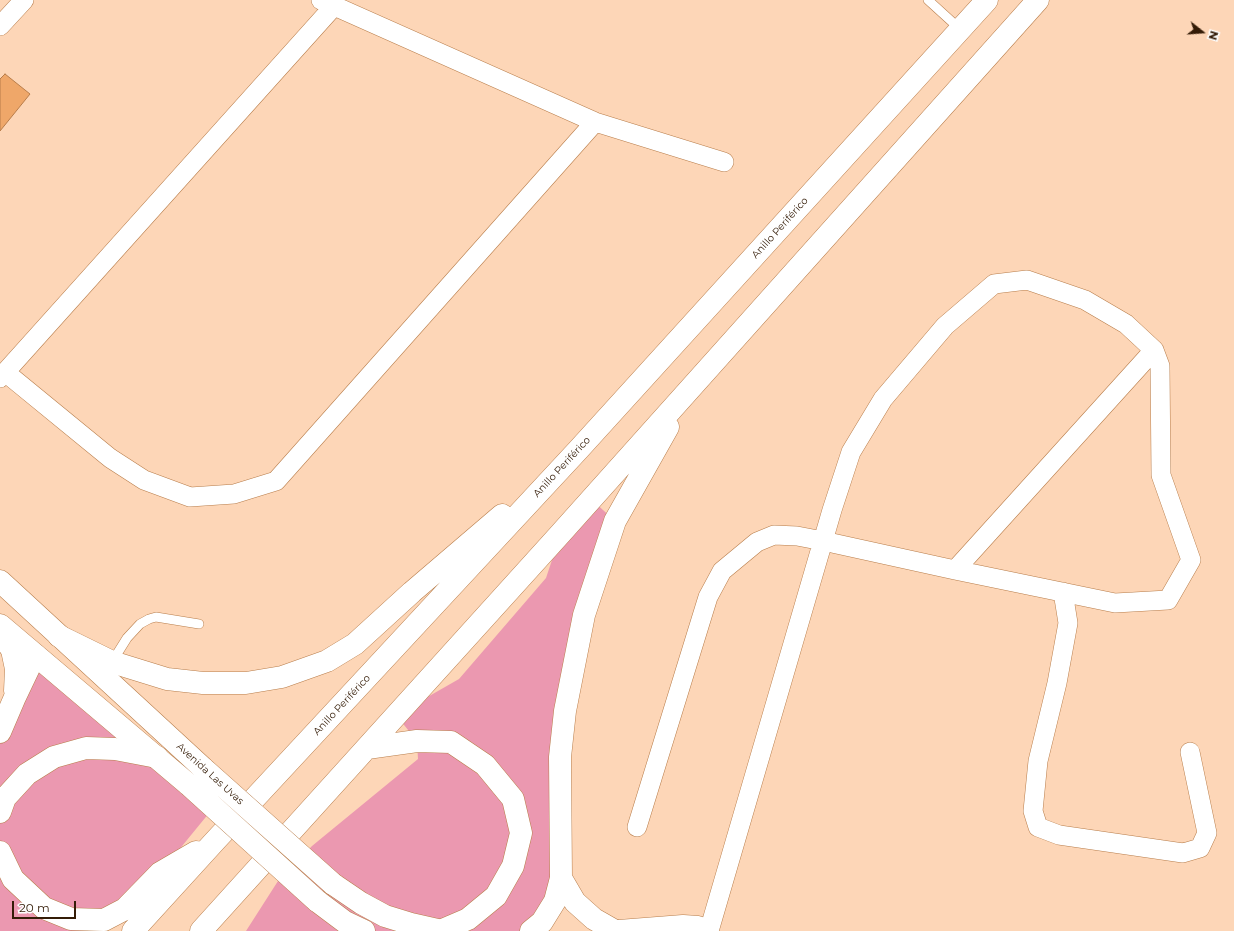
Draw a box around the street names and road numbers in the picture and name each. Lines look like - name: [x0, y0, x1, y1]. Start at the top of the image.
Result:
- street label: Anillo Periférico: [749, 195, 811, 261]
- street label: Anillo Periférico: [531, 434, 593, 500]
- street label: Anillo Periférico: [311, 672, 373, 738]
- street label: Avenida Las Uvas: [174, 741, 246, 807]

